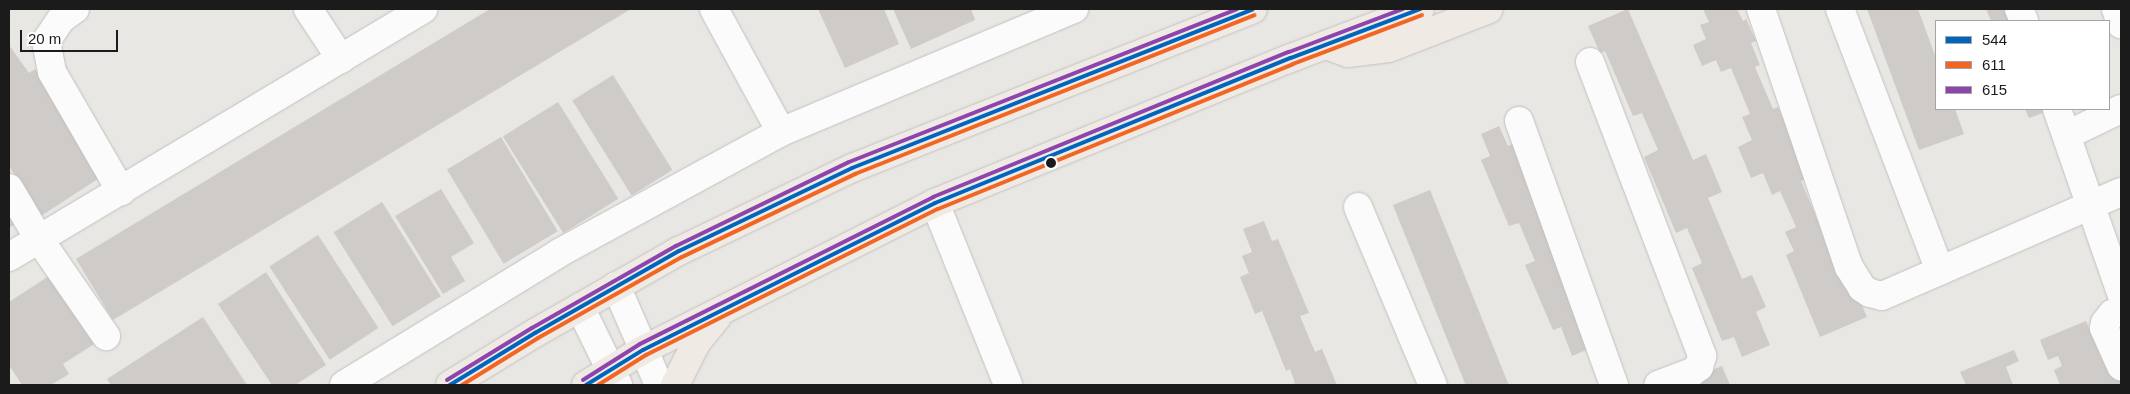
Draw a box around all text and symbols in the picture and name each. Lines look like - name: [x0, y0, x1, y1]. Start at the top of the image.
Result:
- scale bar: [22, 20, 120, 52]
- legend: [1935, 20, 2110, 110]
- text: 20 m: [28, 30, 61, 47]
- text: 544: [1982, 31, 2007, 48]
- text: 611: [1982, 56, 2006, 73]
- text: 615: [1982, 81, 2007, 98]
- unlabelled marker: [1046, 158, 1056, 168]

